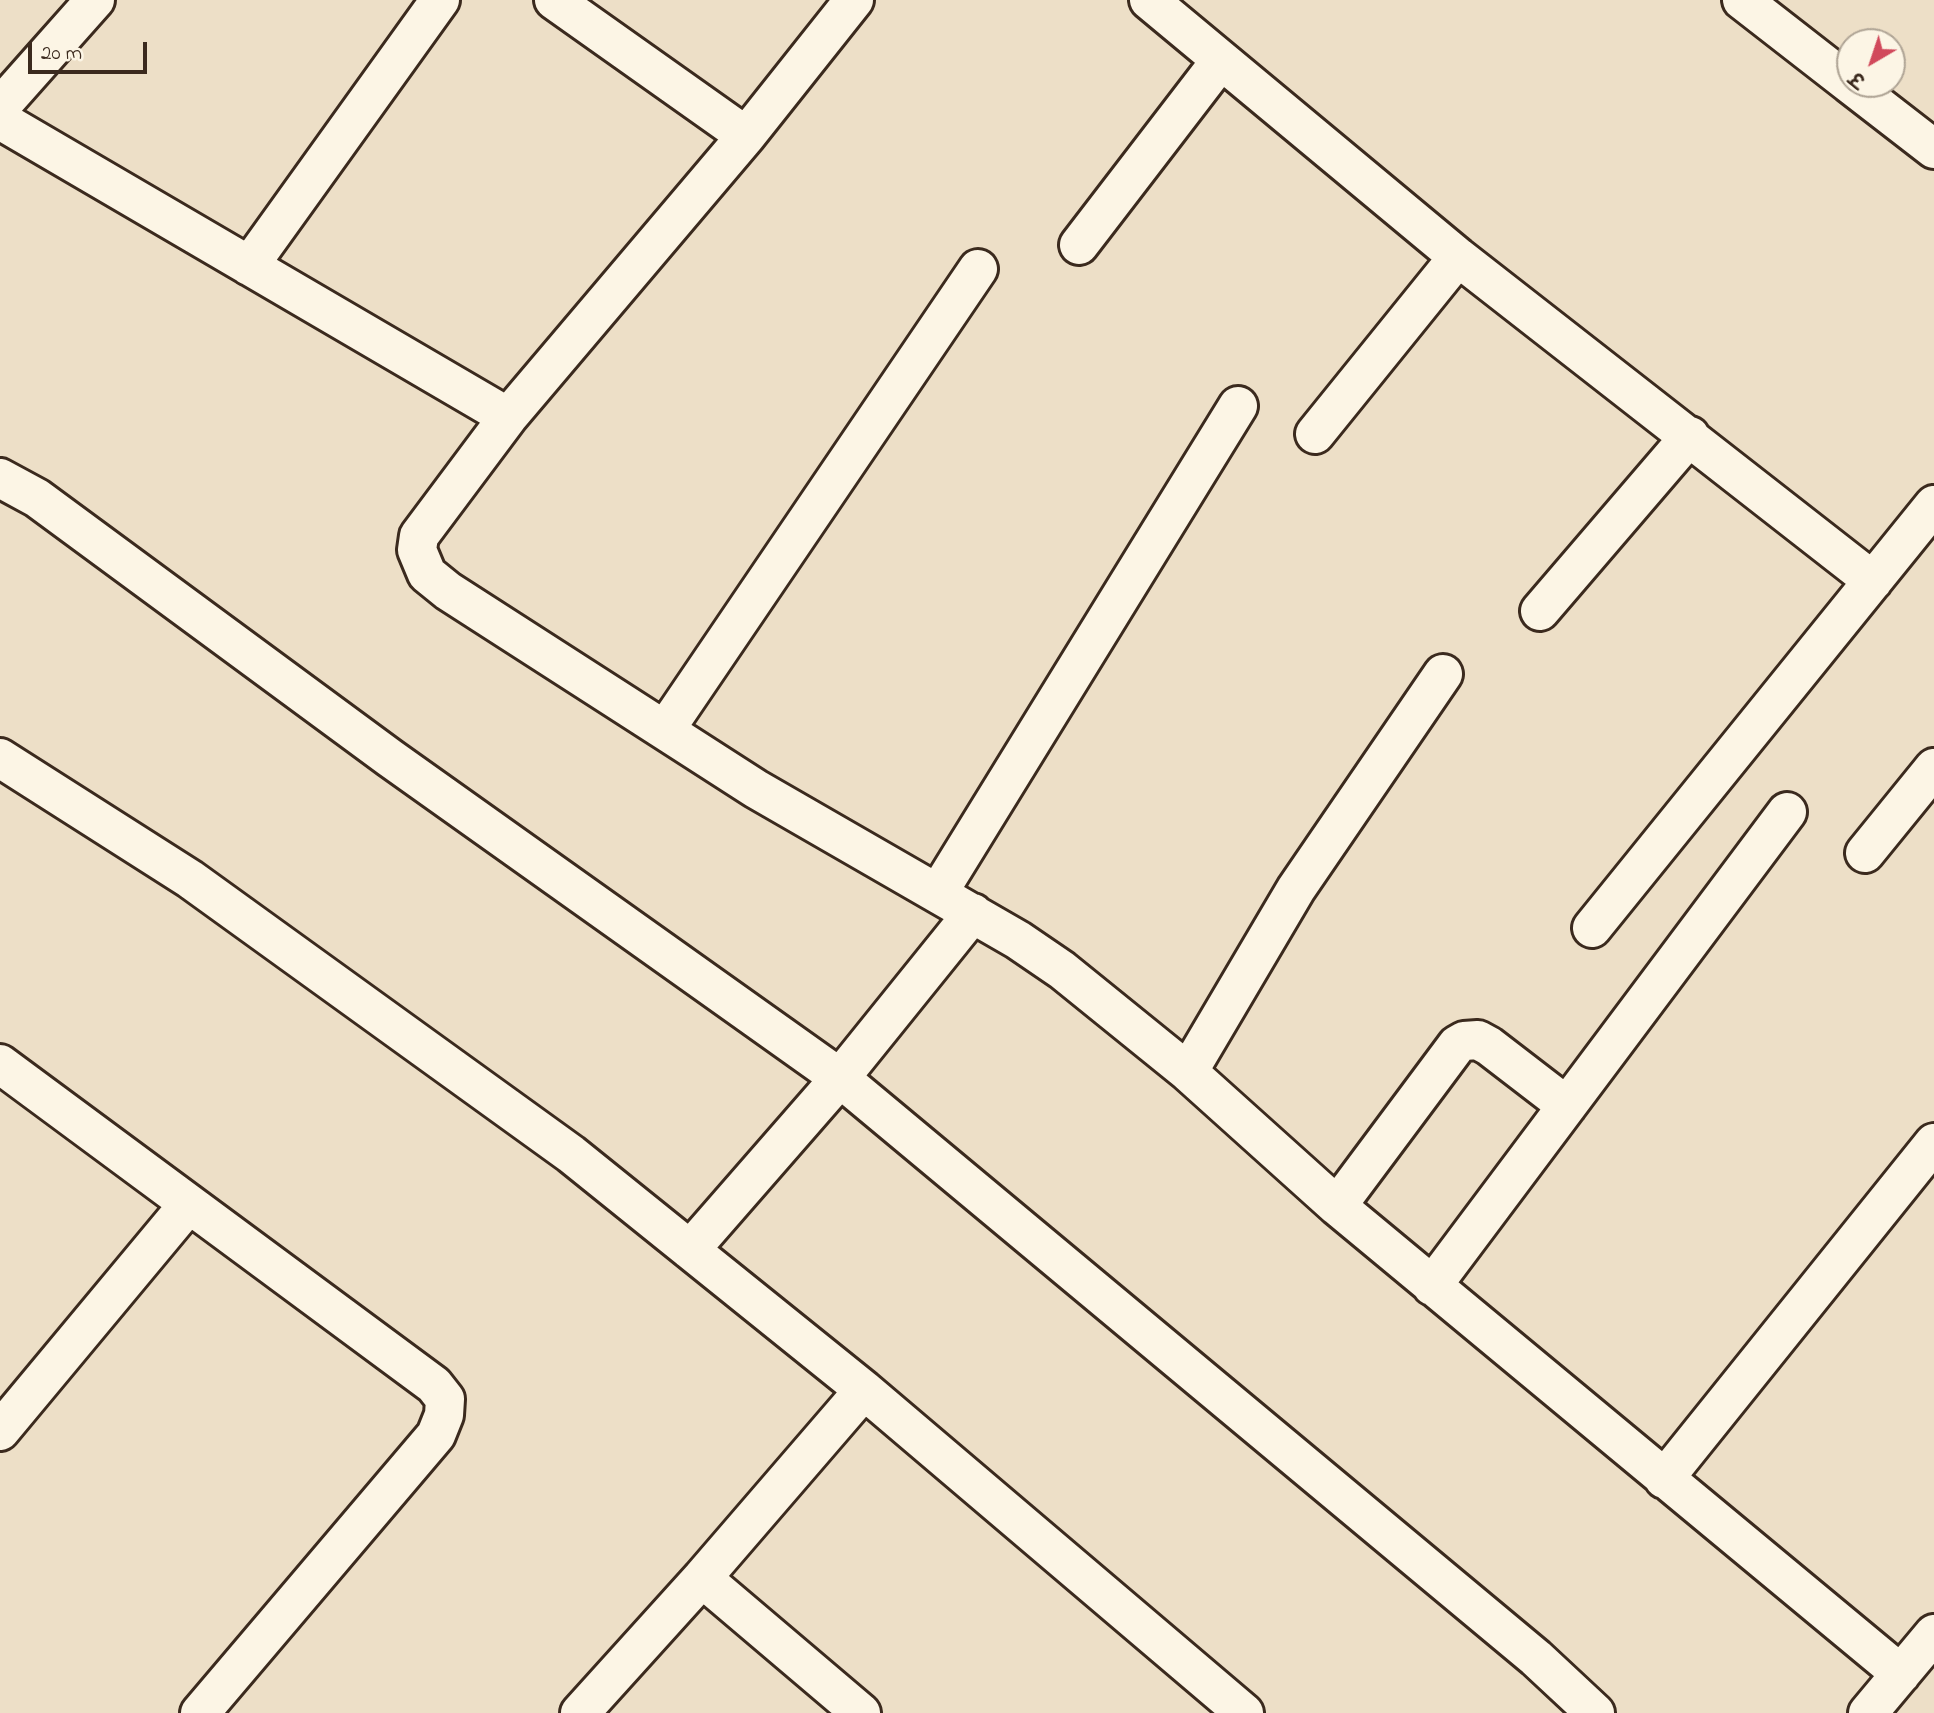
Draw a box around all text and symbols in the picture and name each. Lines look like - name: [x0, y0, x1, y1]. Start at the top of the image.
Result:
- scale bar: [32, 28, 150, 72]
- north arrow: [1836, 28, 1906, 98]
- text: 20 m: [41, 39, 82, 69]
- text: उ: [1845, 64, 1872, 93]

